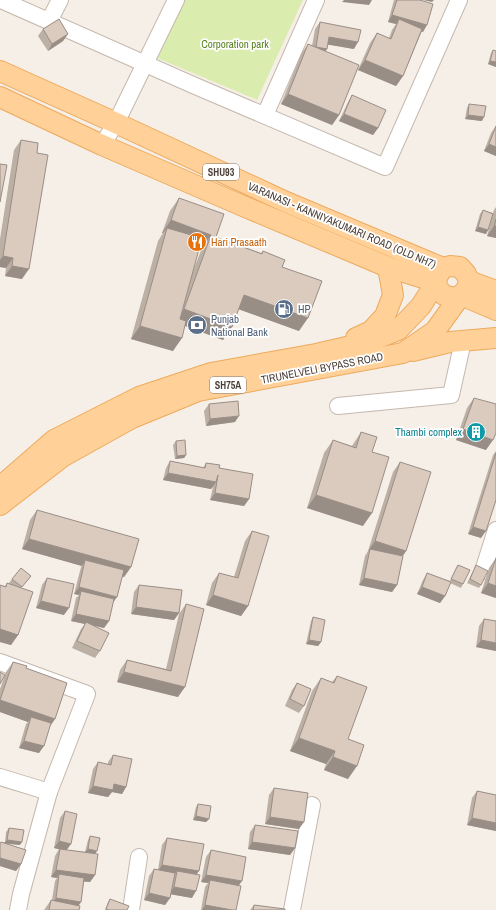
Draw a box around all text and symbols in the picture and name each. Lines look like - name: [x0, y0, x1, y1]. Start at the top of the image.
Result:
- park label: Corporation park: [201, 37, 269, 51]
- road number: SHU93: [203, 164, 239, 180]
- street label: VARANASI - KANNIYAKUMARI ROAD (OLD NH7): [246, 179, 438, 271]
- restaurant icon: Hari Prasaath: [186, 231, 208, 253]
- place label: Hari Prasaath: [211, 235, 267, 249]
- fuel station icon: HP: [273, 298, 295, 320]
- place label: HP: [298, 302, 311, 316]
- place label: Punjab National Bank: [211, 312, 268, 339]
- bank icon: Punjab National Bank: [186, 314, 208, 336]
- street label: TIRUNELVELI BYPASS ROAD: [260, 349, 384, 387]
- road number: SH75A: [210, 377, 246, 393]
- building icon: Thambi complex: [465, 421, 487, 443]
- place label: Thambi complex: [395, 425, 462, 439]

